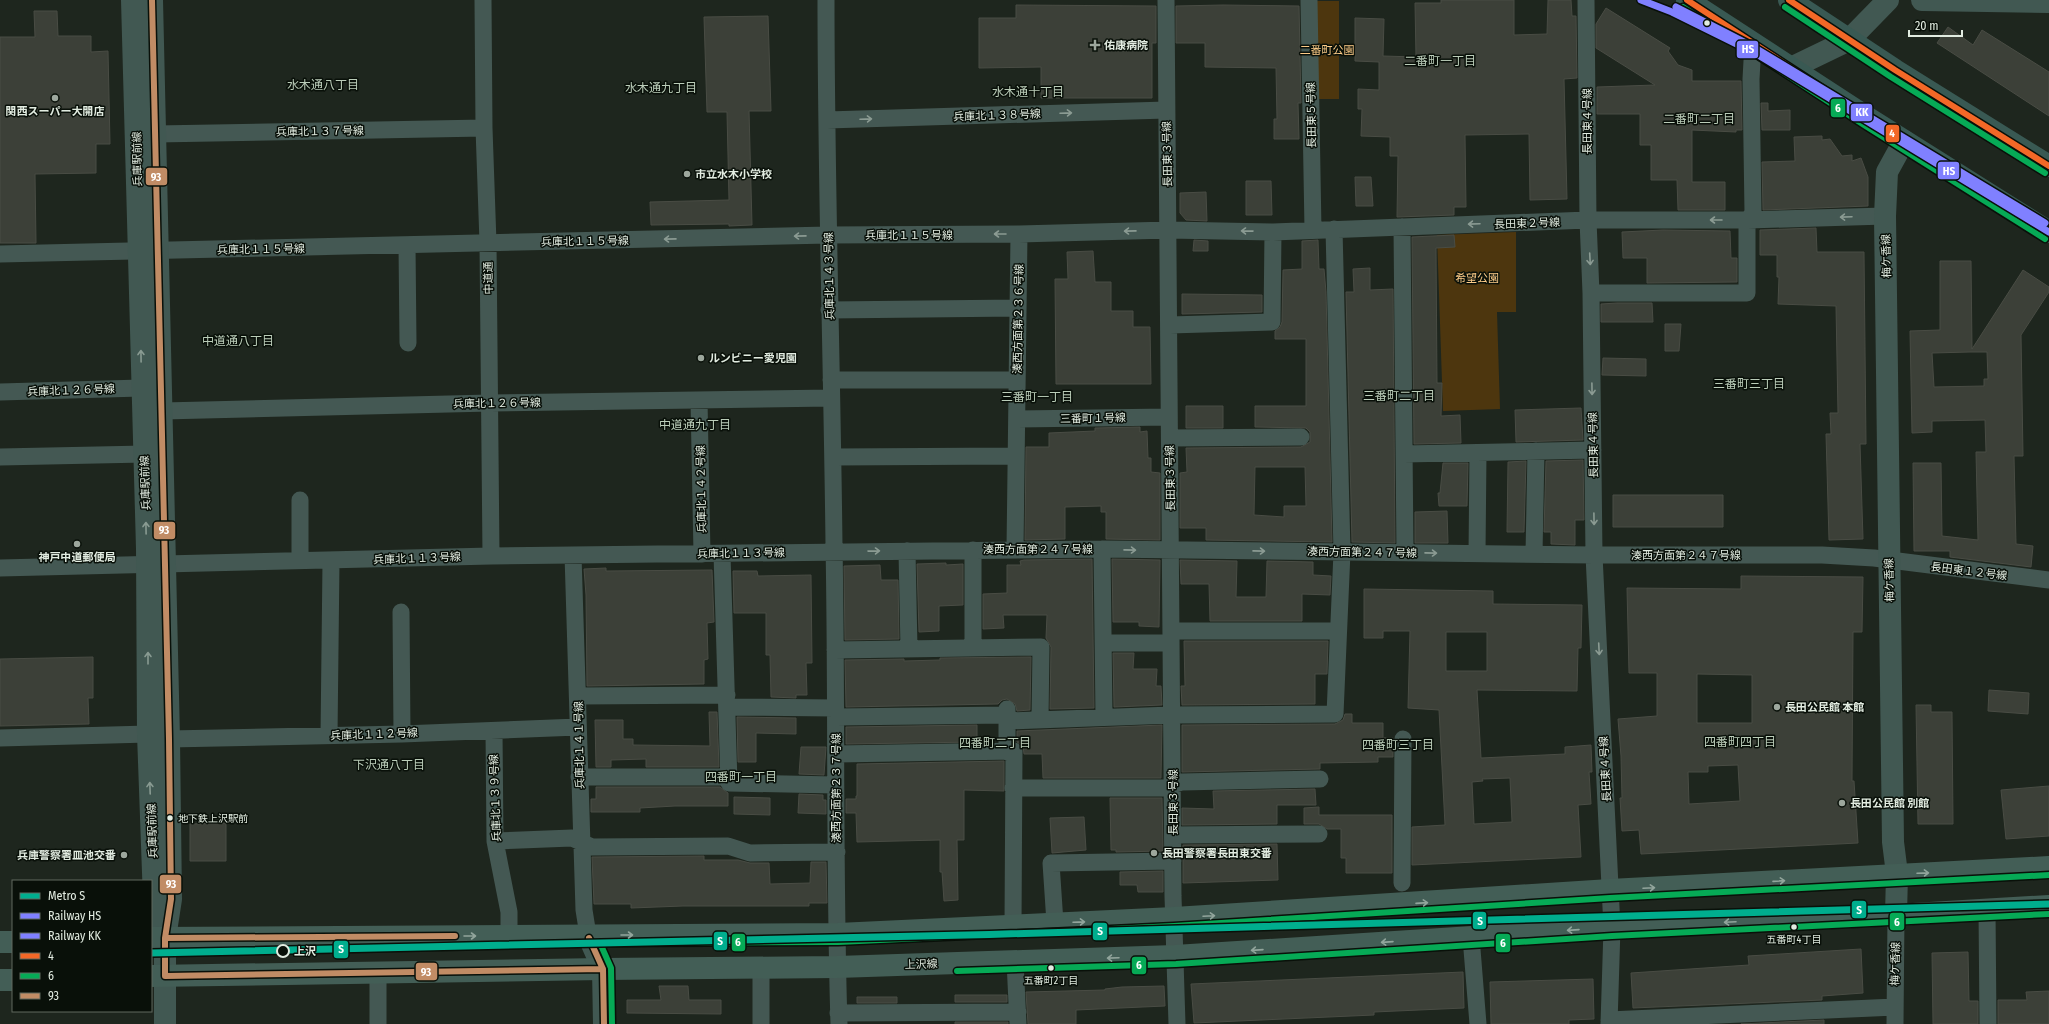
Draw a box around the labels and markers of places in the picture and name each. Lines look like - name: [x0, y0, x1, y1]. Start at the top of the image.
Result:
- unlabelled marker: [1702, 18, 1712, 28]
- marker: 佑康病院: [1089, 39, 1101, 51]
- place label: 佑康病院: [1104, 39, 1148, 52]
- marker: 関西スーパー大開店: [50, 93, 60, 103]
- place label: 関西スーパー大開店: [6, 105, 104, 118]
- place label: 市立水木小学校: [695, 168, 772, 181]
- marker: 市立水木小学校: [682, 169, 692, 179]
- place label: ルンビニー愛児園: [709, 352, 797, 365]
- marker: ルンビニー愛児園: [696, 353, 706, 363]
- marker: 神戸中道郵便局: [72, 539, 82, 549]
- place label: 神戸中道郵便局: [39, 551, 116, 564]
- place label: 長田公民館 本館: [1785, 701, 1864, 714]
- marker: 長田公民館 本館: [1772, 702, 1782, 712]
- place label: 長田公民館 別館: [1850, 797, 1929, 810]
- marker: 長田公民館 別館: [1837, 798, 1847, 808]
- marker: 地下鉄上沢駅前: [165, 813, 175, 823]
- place label: 地下鉄上沢駅前: [178, 813, 248, 825]
- place label: 長田警察署長田東交番: [1162, 847, 1272, 860]
- marker: 長田警察署長田東交番: [1149, 848, 1159, 858]
- place label: 兵庫警察署皿池交番: [17, 849, 116, 862]
- marker: 兵庫警察署皿池交番: [119, 850, 129, 860]
- marker: 五番町4丁目: [1789, 922, 1799, 932]
- place label: 五番町4丁目: [1767, 934, 1821, 946]
- marker: 上沢: [276, 944, 290, 958]
- place label: 上沢: [294, 945, 316, 958]
- marker: 五番町2丁目: [1046, 963, 1056, 973]
- place label: 五番町2丁目: [1024, 975, 1078, 987]

